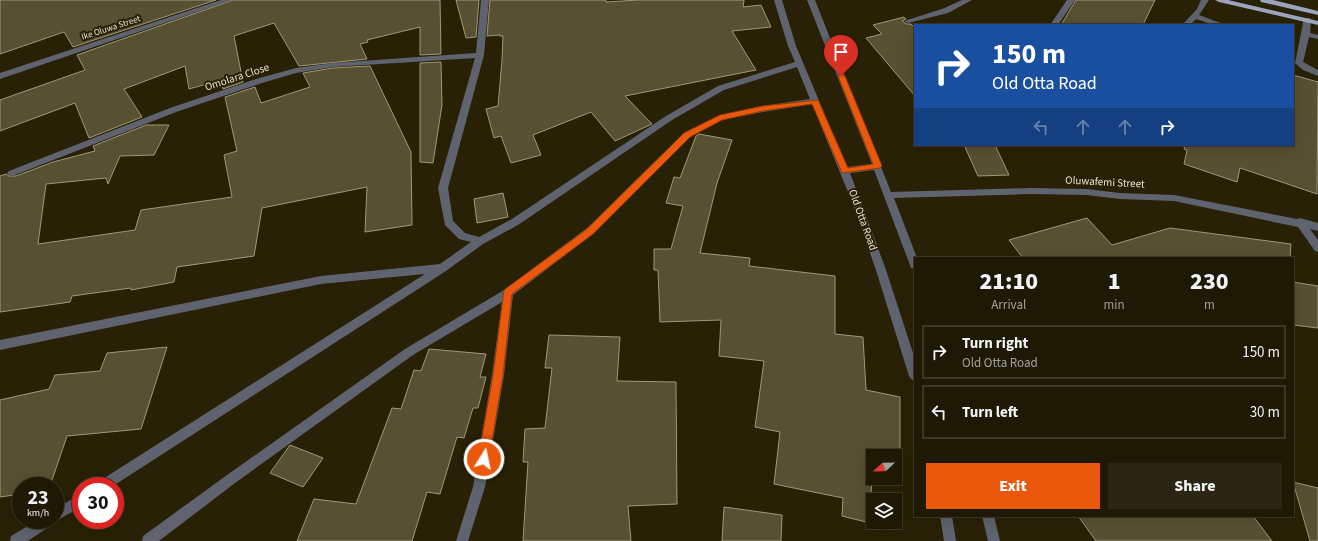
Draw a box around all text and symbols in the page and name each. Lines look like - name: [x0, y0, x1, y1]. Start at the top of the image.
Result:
- street label: Ike Oluwa Street: [80, 12, 142, 44]
- text: 150 m: [992, 34, 1066, 74]
- pin: [824, 35, 858, 76]
- icon: right: [926, 40, 978, 92]
- icon: arrive: [830, 41, 852, 63]
- street label: Omolara Close: [203, 59, 272, 95]
- text: Old Otta Road: [992, 71, 1097, 96]
- icon: left: [1030, 116, 1052, 138]
- icon: ahead: [1072, 116, 1094, 138]
- icon: ahead: [1114, 116, 1136, 138]
- icon: right: [1156, 116, 1178, 138]
- street label: Oluwafemi Street: [1065, 172, 1145, 192]
- street label: Old Otta Road: [845, 187, 881, 253]
- text: 21:10: [979, 264, 1038, 299]
- text: 1: [1108, 264, 1121, 299]
- text: 230: [1190, 264, 1229, 299]
- text: Arrival: [991, 296, 1026, 314]
- text: min: [1104, 296, 1125, 314]
- text: m: [1204, 296, 1215, 314]
- text: Turn right: [962, 333, 1028, 354]
- icon: right: [928, 341, 950, 363]
- text: 150 m: [1242, 342, 1280, 363]
- text: Old Otta Road: [962, 354, 1038, 372]
- icon: left: [928, 401, 950, 423]
- text: Turn left: [962, 402, 1018, 423]
- text: 30 m: [1250, 402, 1280, 423]
- position arrow: [463, 438, 505, 480]
- north arrow: [866, 449, 902, 485]
- map controls: [866, 449, 902, 529]
- button: Exit: [926, 463, 1100, 509]
- button: Share: [1108, 463, 1282, 509]
- speed limit sign: 30: [72, 477, 124, 529]
- text: 23: [27, 484, 49, 512]
- button: layers: [866, 493, 902, 529]
- text: km/h: [27, 506, 49, 520]

